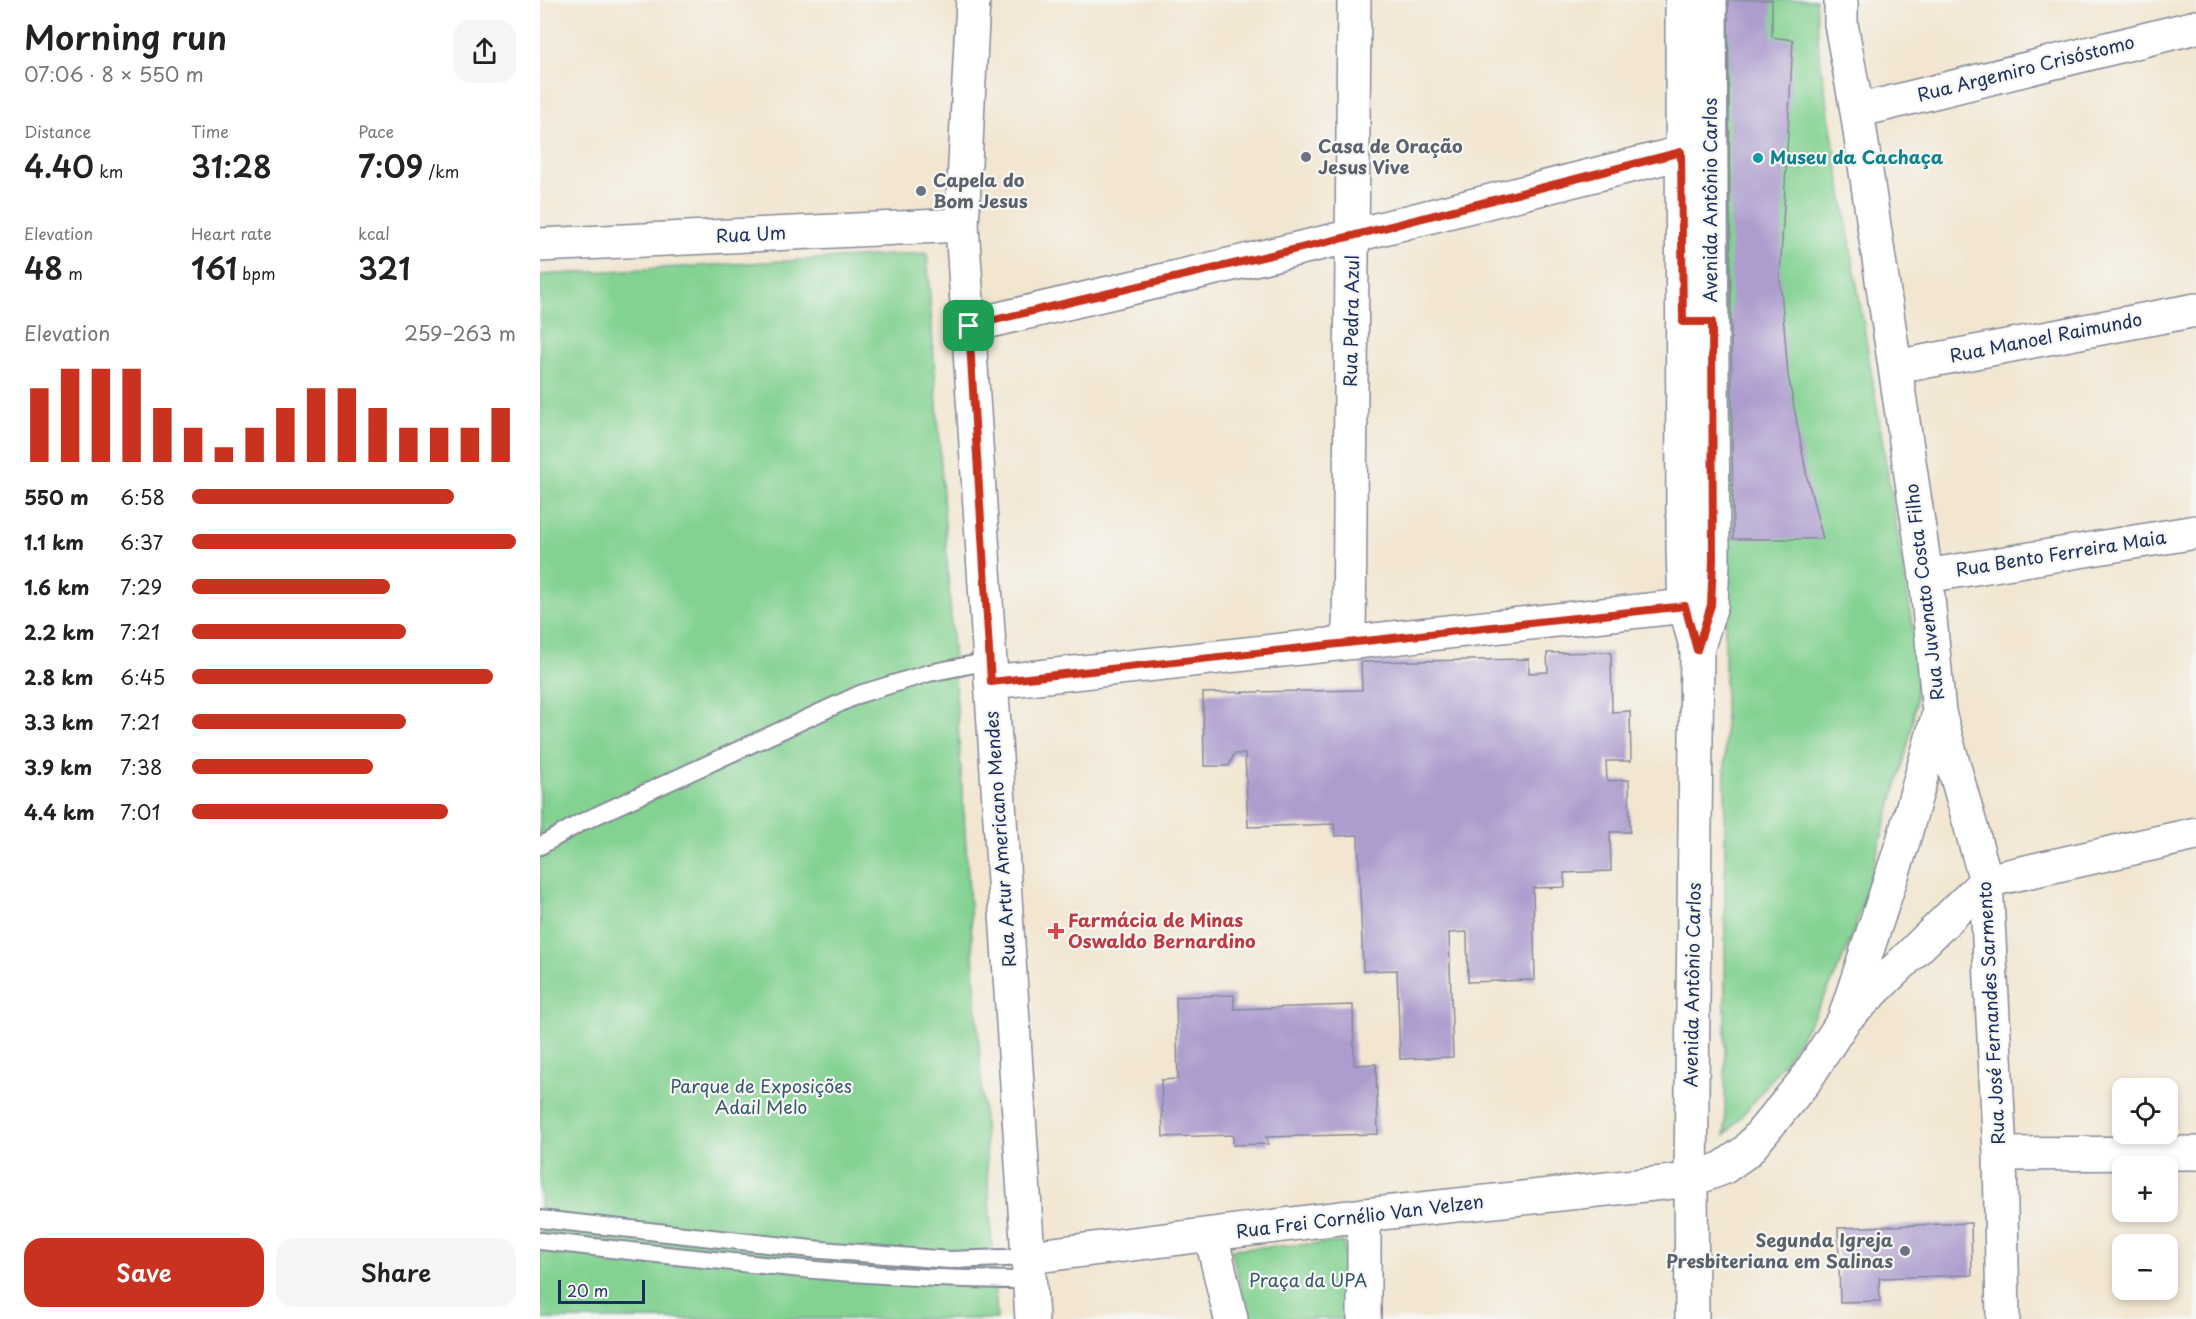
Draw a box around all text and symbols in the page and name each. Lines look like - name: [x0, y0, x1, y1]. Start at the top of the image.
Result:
- text: Morning run: [24, 11, 227, 61]
- button: share: [453, 20, 516, 83]
- street label: Rua Argemiro Crisóstomo: [1914, 27, 2137, 108]
- text: 07:06 · 8 × 550 m: [24, 59, 204, 89]
- street label: Avenida Antônio Carlos: [1696, 97, 1723, 303]
- text: Distance: [24, 119, 91, 143]
- text: Time: [191, 119, 229, 143]
- text: Pace: [358, 119, 394, 143]
- place label: Casa de Oração Jesus Vive: [1318, 132, 1463, 180]
- text: 4.40: [24, 143, 94, 188]
- text: 31:28: [191, 143, 272, 188]
- text: 7:09: [358, 143, 423, 188]
- place label: Museu da Cachaça: [1770, 143, 1944, 170]
- marker: Casa de Oração Jesus Vive: [1299, 150, 1313, 164]
- marker: Museu da Cachaça: [1751, 151, 1765, 165]
- text: km: [94, 159, 123, 183]
- text: /km: [423, 159, 459, 183]
- place label: Capela do Bom Jesus: [933, 166, 1028, 214]
- marker: Capela do Bom Jesus: [914, 184, 928, 198]
- street label: Rua Um: [715, 218, 787, 249]
- text: Elevation: [24, 221, 93, 245]
- text: Heart rate: [191, 221, 272, 245]
- text: kcal: [358, 221, 390, 245]
- text: 48: [24, 245, 63, 290]
- text: 161: [191, 245, 237, 290]
- text: 321: [358, 245, 410, 290]
- street label: Rua Pedra Azul: [1336, 255, 1365, 387]
- text: m: [63, 261, 83, 285]
- text: bpm: [237, 261, 276, 285]
- pin: [943, 300, 994, 351]
- street label: Rua Manoel Raimundo: [1947, 305, 2144, 368]
- icon: arrive: [952, 309, 985, 342]
- text: Elevation: [24, 318, 110, 348]
- text: 259–263 m: [404, 318, 516, 348]
- text: 550 m: [24, 482, 89, 512]
- text: 6:58: [120, 482, 165, 512]
- street label: Rua Juvenato Costa Filho: [1897, 482, 1950, 702]
- street label: Rua Bento Ferreira Maia: [1954, 522, 2169, 582]
- text: 1.1 km: [24, 527, 84, 557]
- text: 6:37: [120, 527, 163, 557]
- text: 1.6 km: [24, 572, 89, 602]
- text: 7:29: [120, 572, 162, 602]
- text: 2.2 km: [24, 617, 94, 647]
- text: 7:21: [120, 617, 160, 647]
- text: 2.8 km: [24, 662, 93, 692]
- text: 6:45: [120, 662, 165, 692]
- text: 3.3 km: [24, 707, 94, 737]
- text: 7:21: [120, 707, 160, 737]
- street label: Rua Artur Americano Mendes: [977, 710, 1022, 968]
- text: 3.9 km: [24, 752, 92, 782]
- text: 7:38: [120, 752, 162, 782]
- text: 4.4 km: [24, 797, 95, 827]
- text: 7:01: [120, 797, 160, 827]
- street label: Rua José Fernandes Sarmento: [1970, 881, 2011, 1145]
- street label: Avenida Antônio Carlos: [1676, 882, 1707, 1088]
- place label: Farmácia de Minas Oswaldo Bernardino: [1068, 906, 1256, 954]
- marker: Farmácia de Minas Oswaldo Bernardino: [1049, 924, 1063, 938]
- park label: Parque de Exposições Adail Melo: [670, 1072, 852, 1120]
- map controls: [2112, 1078, 2178, 1300]
- button: locate: [2112, 1078, 2178, 1144]
- button: +: [2112, 1156, 2178, 1222]
- street label: Rua Frei Cornélio Van Velzen: [1234, 1187, 1485, 1244]
- place label: Segunda Igreja Presbiteriana em Salinas: [1666, 1226, 1893, 1274]
- button: −: [2112, 1234, 2178, 1300]
- button: Save: [24, 1238, 264, 1307]
- button: Share: [276, 1238, 516, 1307]
- marker: Segunda Igreja Presbiteriana em Salinas: [1898, 1244, 1912, 1258]
- park label: Praça da UPA: [1249, 1266, 1367, 1293]
- scale bar: [558, 1277, 645, 1304]
- text: 20 m: [567, 1278, 608, 1302]

